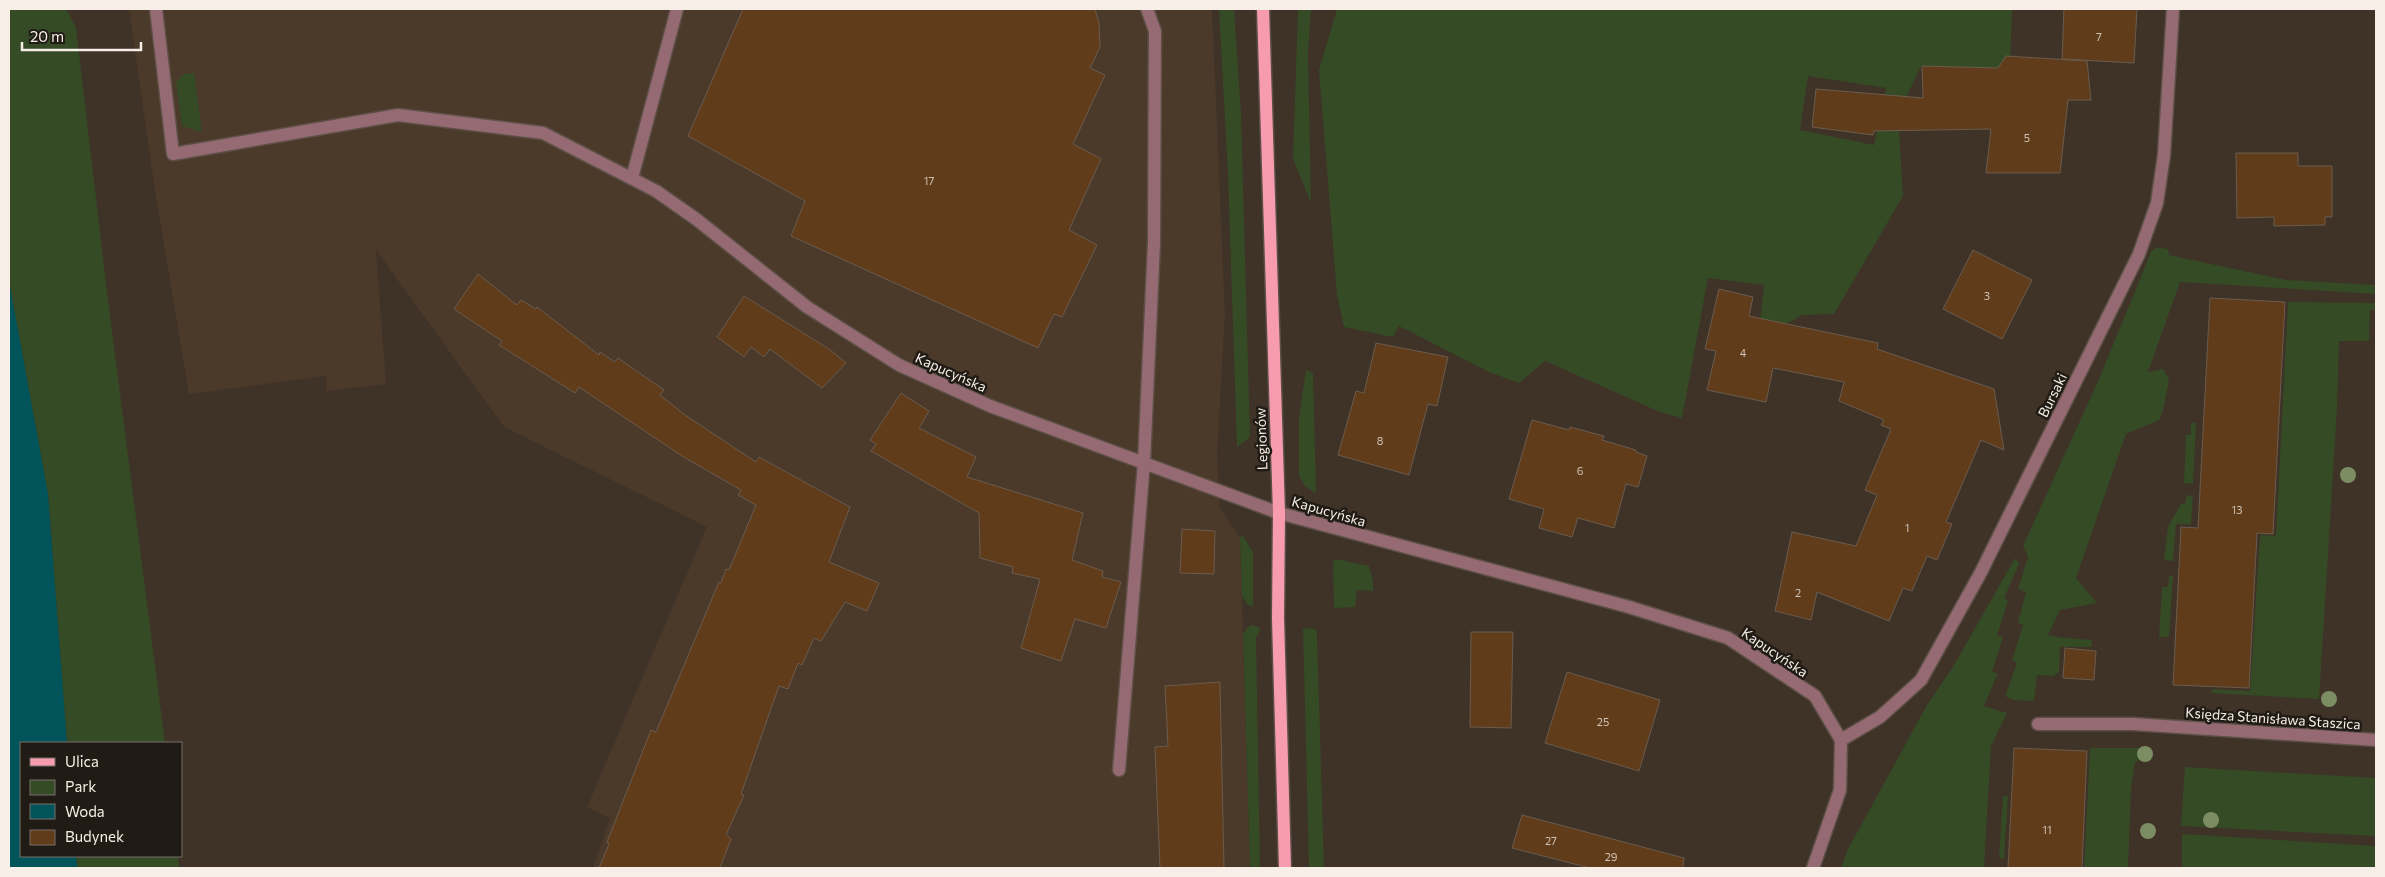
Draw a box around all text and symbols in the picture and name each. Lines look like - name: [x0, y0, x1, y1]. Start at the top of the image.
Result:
- scale bar: [22, 20, 141, 52]
- text: 20 m: [30, 27, 64, 45]
- house number: 7: [2096, 30, 2102, 43]
- house number: 5: [2024, 131, 2030, 144]
- house number: 17: [924, 174, 934, 187]
- house number: 3: [1984, 289, 1990, 302]
- house number: 4: [1740, 346, 1747, 359]
- street label: Kapucyńska: [913, 349, 989, 395]
- street label: Bursaki: [2034, 370, 2070, 420]
- street label: Legionów: [1251, 408, 1271, 470]
- house number: 8: [1377, 434, 1384, 447]
- house number: 6: [1577, 464, 1584, 477]
- street label: Kapucyńska: [1290, 492, 1368, 530]
- house number: 13: [2232, 503, 2242, 516]
- house number: 1: [1905, 521, 1909, 534]
- house number: 2: [1795, 586, 1801, 599]
- street label: Kapucyńska: [1739, 624, 1811, 680]
- street label: Księdza Stanisława Staszica: [2185, 703, 2361, 733]
- house number: 25: [1597, 715, 1609, 728]
- legend: [20, 742, 182, 857]
- text: Ulica: [65, 752, 99, 770]
- text: Park: [65, 777, 96, 795]
- text: Woda: [65, 802, 105, 820]
- house number: 11: [2042, 823, 2052, 836]
- text: Budynek: [65, 827, 124, 845]
- house number: 27: [1545, 834, 1557, 847]
- house number: 29: [1605, 850, 1618, 863]

